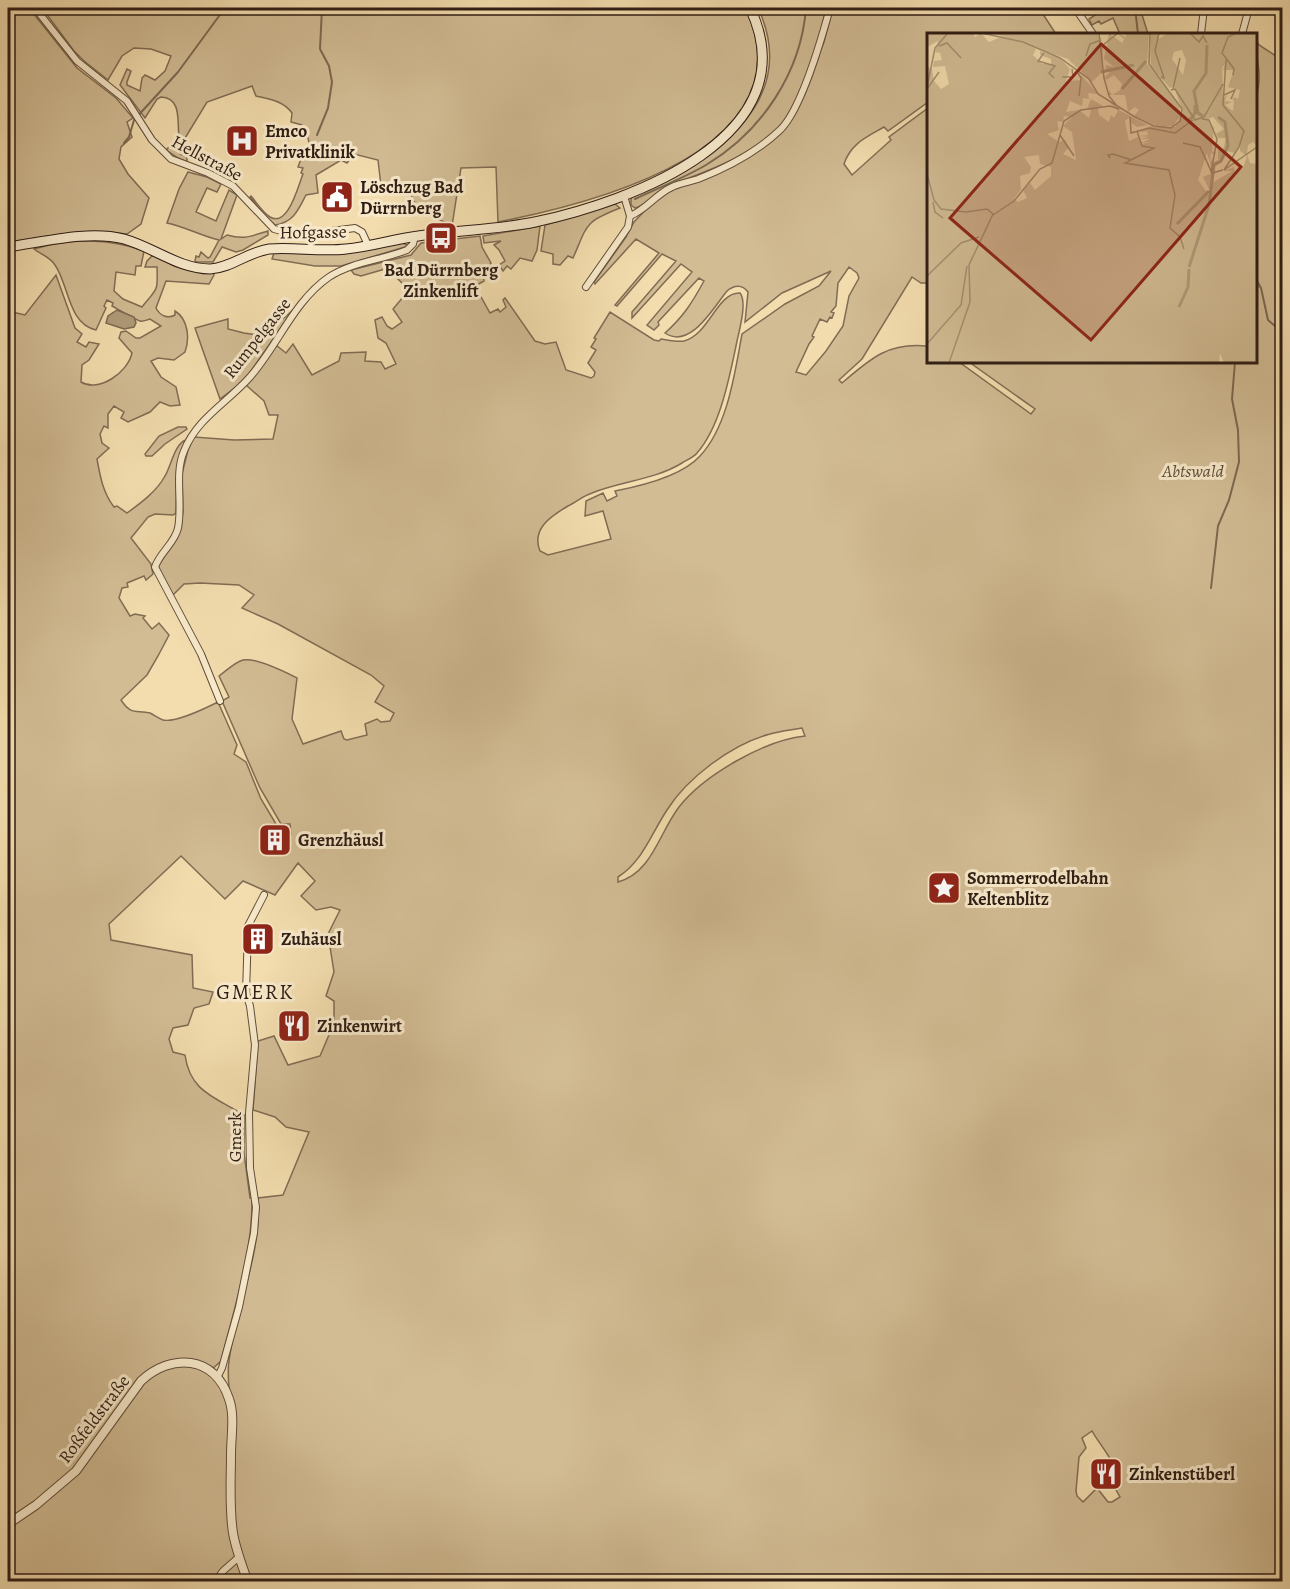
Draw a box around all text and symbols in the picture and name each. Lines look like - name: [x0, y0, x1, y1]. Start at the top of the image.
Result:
- inset map: [927, 33, 1257, 363]
- place label: Emco Privatklinik: [265, 119, 355, 164]
- hospital icon: Emco Privatklinik: [224, 123, 260, 159]
- street label: Hellstraße: [167, 129, 247, 187]
- place label: Löschzug Bad Dürrnberg: [360, 175, 464, 220]
- public building icon: Löschzug Bad Dürrnberg: [319, 179, 355, 215]
- street label: Hofgasse: [279, 219, 347, 245]
- bus stop icon: Bad Dürrnberg Zinkenlift: [423, 220, 459, 256]
- place label: Bad Dürrnberg Zinkenlift: [384, 258, 499, 303]
- street label: Rumpelgasse: [218, 292, 296, 384]
- park label: Abtswald: [1161, 459, 1224, 483]
- building icon: Grenzhäusl: [257, 822, 293, 858]
- place label: Grenzhäusl: [298, 828, 384, 852]
- place label: Sommerrodelbahn Keltenblitz: [967, 866, 1109, 911]
- place icon: Sommerrodelbahn Keltenblitz: [926, 870, 962, 906]
- building icon: Zuhäusl: [240, 921, 276, 957]
- place label: Zuhäusl: [281, 927, 342, 951]
- district label: GMERK: [216, 978, 294, 1006]
- restaurant icon: Zinkenwirt: [276, 1008, 312, 1044]
- place label: Zinkenwirt: [317, 1014, 402, 1038]
- street label: Gmerk: [223, 1112, 247, 1162]
- street label: Roßfeldstraße: [53, 1370, 135, 1468]
- restaurant icon: Zinkenstüberl: [1088, 1456, 1124, 1492]
- place label: Zinkenstüberl: [1129, 1462, 1235, 1486]

